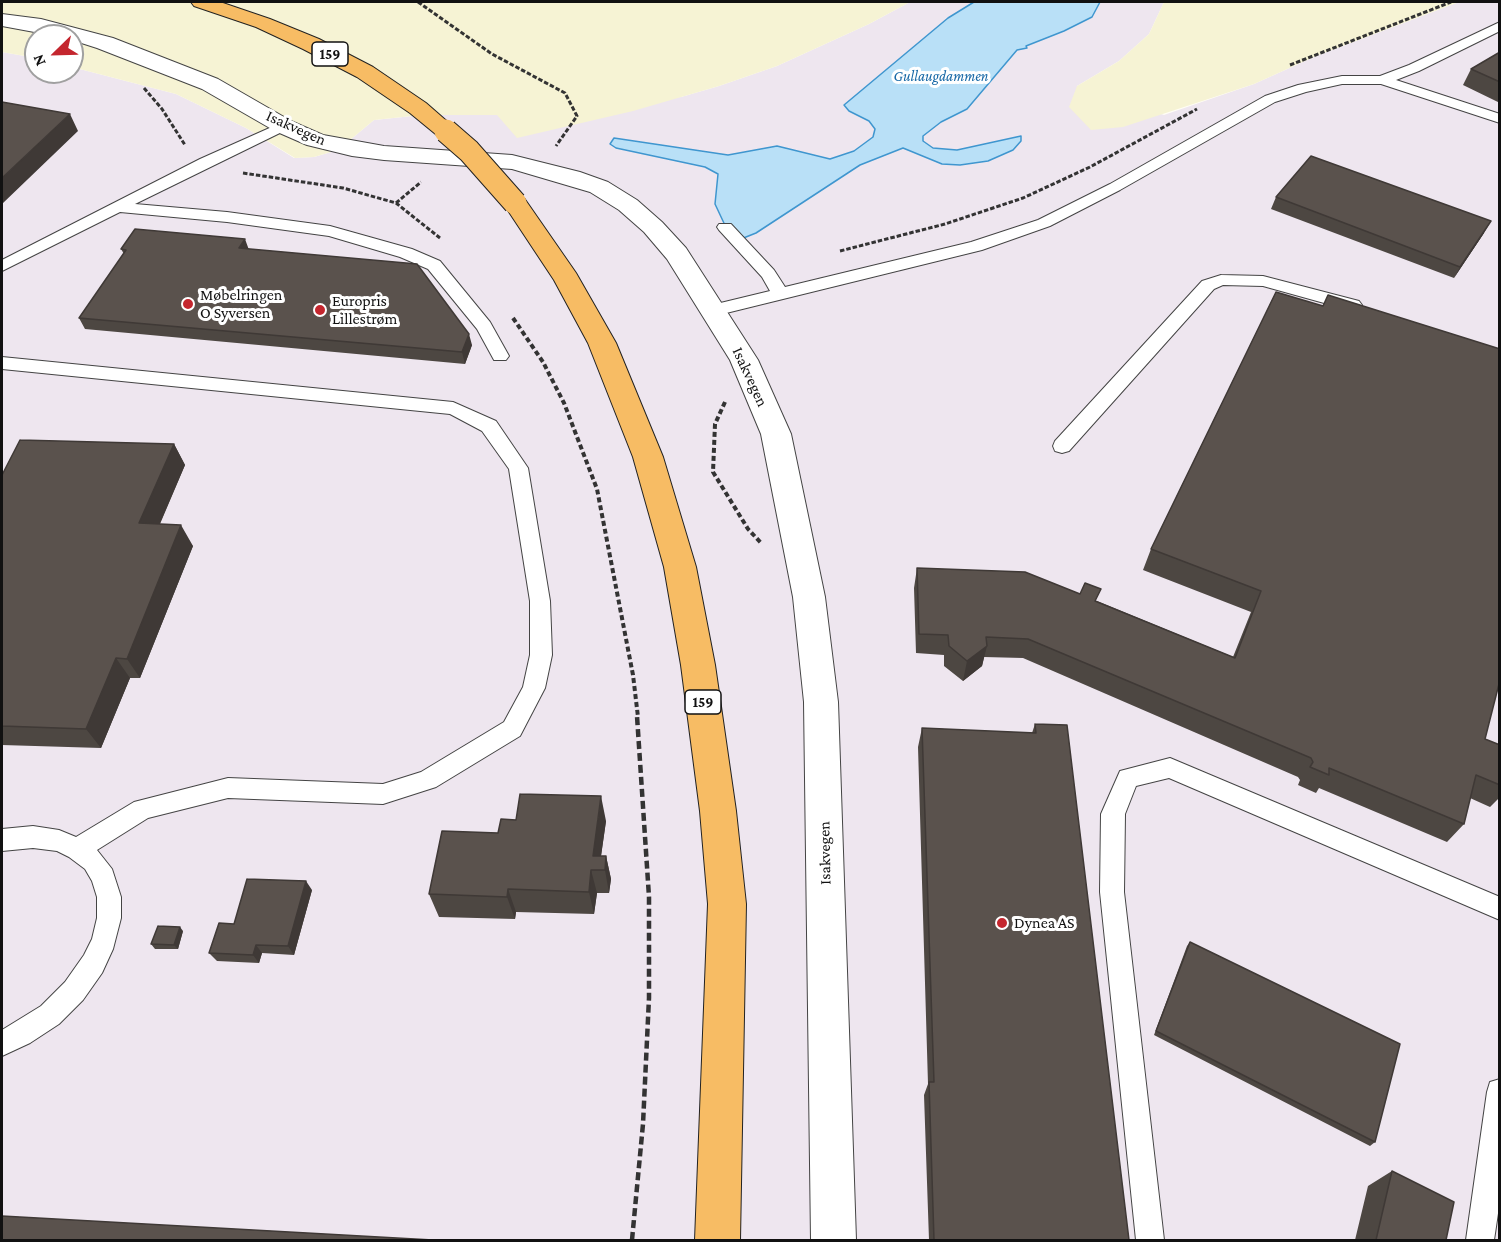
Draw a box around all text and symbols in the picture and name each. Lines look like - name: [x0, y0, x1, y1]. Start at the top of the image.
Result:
- north arrow: [24, 24, 84, 84]
- road number: 159: [312, 42, 348, 66]
- text: N: [29, 52, 49, 69]
- water label: Gullaugdammen: [894, 67, 988, 85]
- street label: Isakvegen: [263, 106, 329, 150]
- place label: Møbelringen O Syversen: [200, 285, 282, 323]
- place label: Europris Lillestrøm: [332, 291, 397, 329]
- marker: Møbelringen O Syversen: [181, 297, 195, 311]
- marker: Europris Lillestrøm: [313, 303, 327, 317]
- street label: Isakvegen: [728, 344, 772, 410]
- road number: 159: [685, 690, 721, 714]
- street label: Isakvegen: [815, 821, 835, 885]
- place label: Dynea AS: [1014, 913, 1075, 933]
- marker: Dynea AS: [995, 916, 1009, 930]

